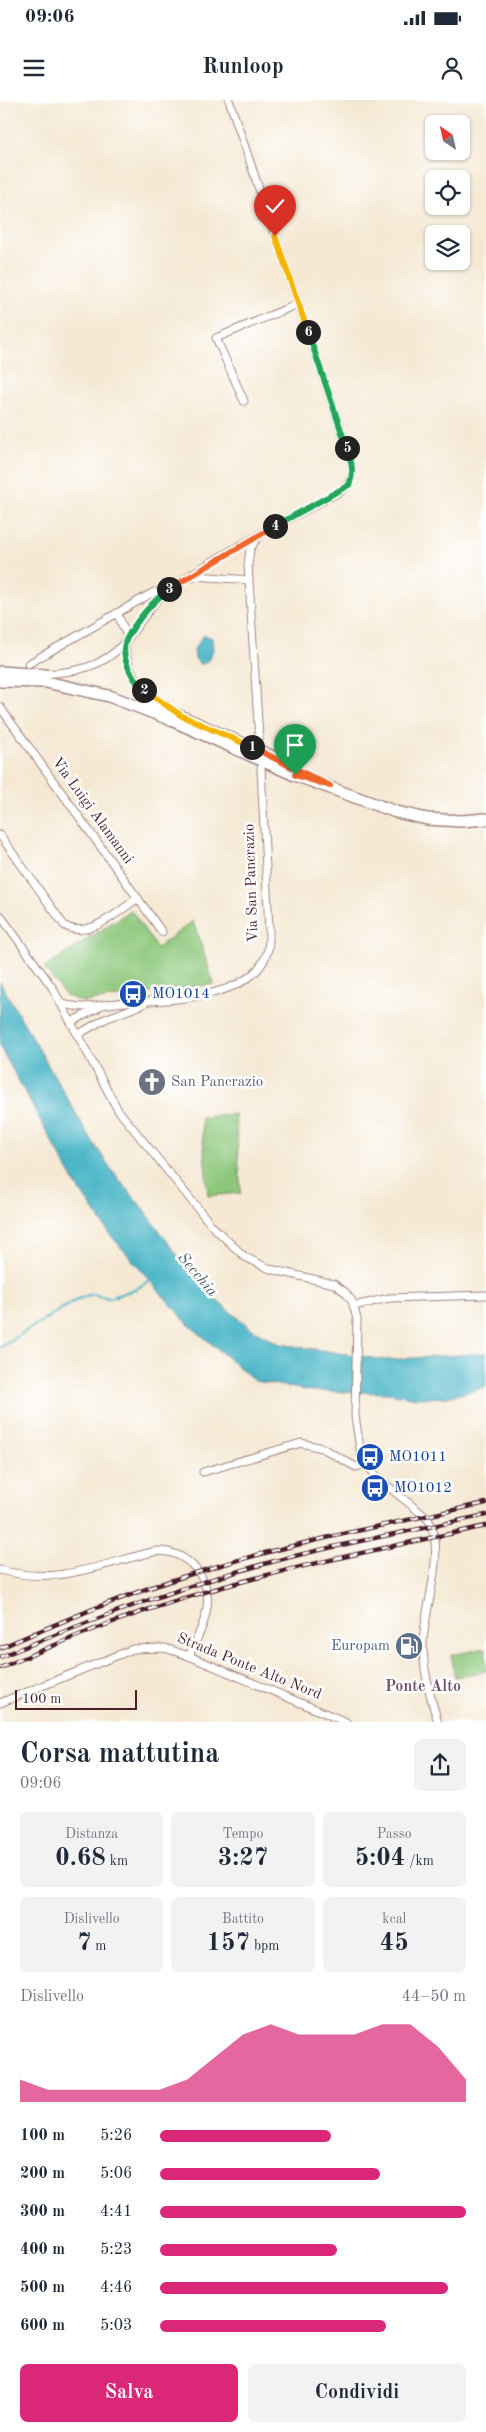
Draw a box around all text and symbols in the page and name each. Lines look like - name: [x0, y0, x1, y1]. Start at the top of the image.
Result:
- text: 09:06: [25, 8, 74, 27]
- icon: menu: [20, 54, 48, 82]
- icon: person: [438, 54, 466, 82]
- text: Runloop: [202, 56, 284, 78]
- north arrow: [425, 115, 470, 160]
- map controls: [425, 115, 470, 270]
- button: locate: [425, 170, 470, 215]
- pin: [254, 185, 296, 236]
- icon: check: [261, 192, 289, 220]
- button: layers: [425, 225, 470, 270]
- pin: 6: [296, 320, 320, 344]
- text: 6: [304, 325, 313, 339]
- pin: 5: [334, 436, 360, 460]
- text: 5: [343, 441, 352, 455]
- pin: 4: [262, 514, 288, 538]
- text: 4: [271, 519, 280, 533]
- pin: 3: [156, 576, 182, 602]
- text: 3: [165, 582, 174, 596]
- pin: 2: [132, 678, 156, 702]
- text: 2: [140, 683, 149, 697]
- pin: [274, 724, 316, 775]
- icon: arrive: [281, 731, 309, 759]
- pin: 1: [240, 734, 264, 760]
- text: 1: [248, 740, 257, 754]
- street label: Via Luigi Alamanni: [48, 755, 136, 867]
- street label: Via San Pancrazio: [242, 823, 262, 943]
- bus stop icon: MO1014: [118, 979, 148, 1009]
- place label: MO1014: [152, 987, 210, 1002]
- church icon: San Pancrazio: [137, 1067, 167, 1097]
- place label: San Pancrazio: [171, 1075, 263, 1090]
- water label: Secchia: [174, 1250, 220, 1300]
- bus stop icon: MO1011: [355, 1442, 385, 1472]
- place label: MO1011: [389, 1450, 447, 1465]
- bus stop icon: MO1012: [360, 1473, 390, 1503]
- place label: MO1012: [394, 1481, 452, 1496]
- street label: Strada Ponte Alto Nord: [175, 1631, 323, 1703]
- fuel station icon: Europam: [394, 1631, 424, 1661]
- place label: Europam: [331, 1639, 390, 1654]
- district label: Ponte Alto: [385, 1679, 461, 1695]
- scale bar: [15, 1687, 138, 1710]
- text: 100 m: [22, 1692, 61, 1706]
- button: share: [414, 1739, 466, 1791]
- text: Corsa mattutina: [20, 1741, 220, 1769]
- text: 09:06: [20, 1776, 62, 1792]
- text: Distanza: [65, 1827, 118, 1841]
- text: Tempo: [223, 1827, 263, 1841]
- text: Passo: [377, 1827, 412, 1841]
- text: 0.68: [55, 1846, 106, 1871]
- text: 3:27: [218, 1846, 268, 1871]
- text: 5:04: [355, 1846, 405, 1871]
- text: km: [106, 1854, 128, 1868]
- text: /km: [405, 1854, 434, 1868]
- text: Dislivello: [64, 1912, 120, 1926]
- text: Battito: [222, 1912, 264, 1926]
- text: kcal: [382, 1912, 406, 1926]
- text: 7: [77, 1931, 91, 1956]
- text: 157: [207, 1931, 250, 1956]
- text: 45: [380, 1931, 409, 1956]
- text: m: [91, 1939, 106, 1953]
- text: bpm: [250, 1939, 279, 1953]
- text: Dislivello: [20, 1989, 84, 2005]
- text: 44–50 m: [402, 1989, 466, 2005]
- text: 100 m: [20, 2128, 65, 2144]
- text: 5:26: [100, 2128, 132, 2144]
- text: 200 m: [20, 2166, 65, 2182]
- text: 5:06: [100, 2166, 132, 2182]
- text: 300 m: [20, 2204, 65, 2220]
- text: 4:41: [100, 2204, 132, 2220]
- text: 400 m: [20, 2242, 65, 2258]
- text: 5:23: [100, 2242, 132, 2258]
- text: 500 m: [20, 2280, 65, 2296]
- text: 4:46: [100, 2280, 132, 2296]
- text: 600 m: [20, 2318, 65, 2334]
- text: 5:03: [100, 2318, 132, 2334]
- button: Salva: [20, 2364, 238, 2422]
- button: Condividi: [248, 2364, 466, 2422]

